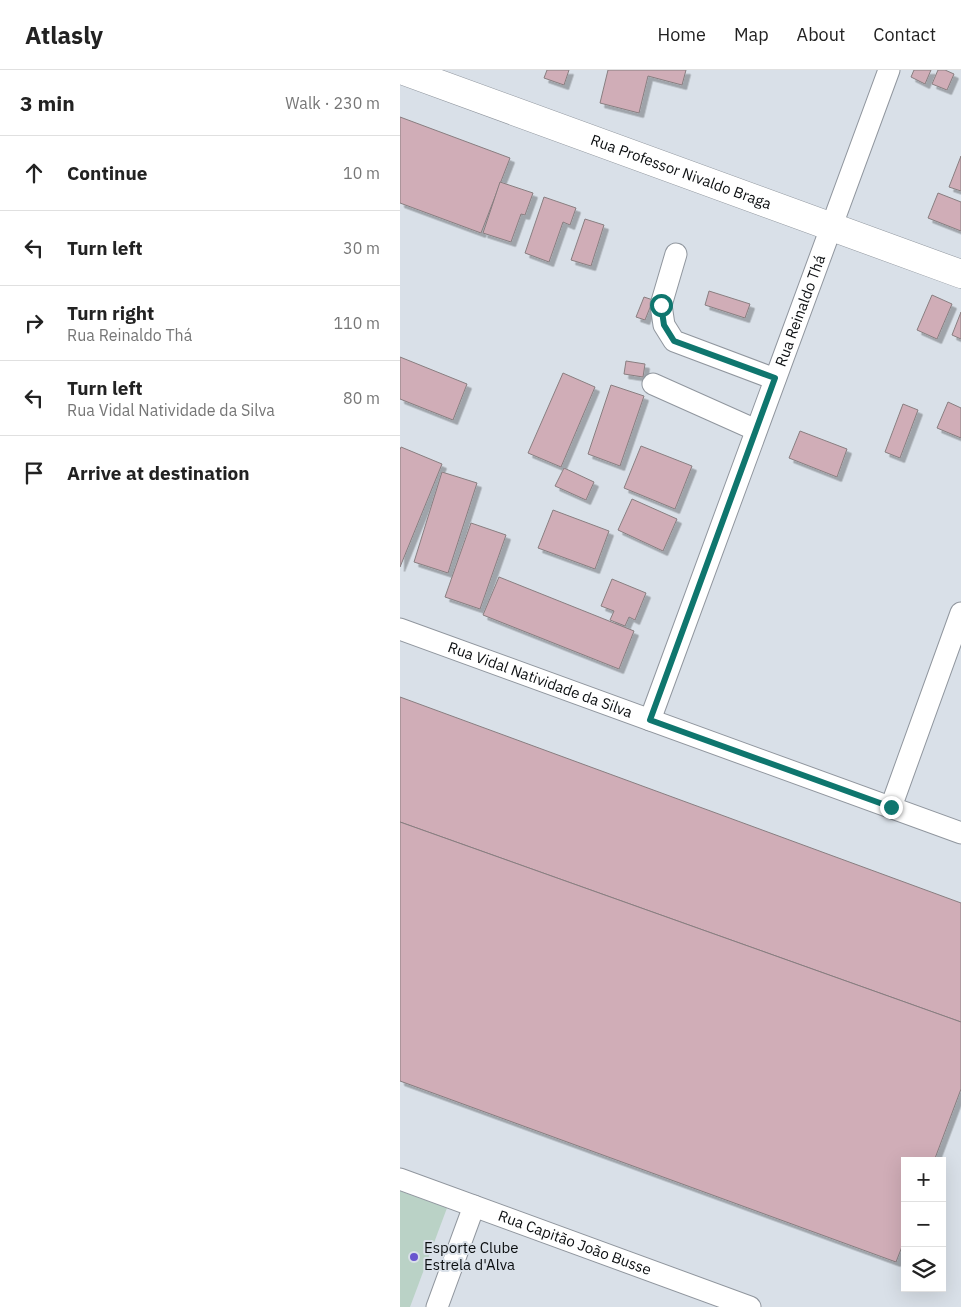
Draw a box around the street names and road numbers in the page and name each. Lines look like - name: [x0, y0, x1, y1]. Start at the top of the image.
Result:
- street label: Rua Professor Nivaldo Braga: [588, 130, 774, 213]
- street label: Rua Reinaldo Thá: [771, 252, 829, 369]
- street label: Rua Vidal Natividade da Silva: [445, 637, 635, 722]
- street label: Rua Capitão João Busse: [496, 1206, 654, 1279]

